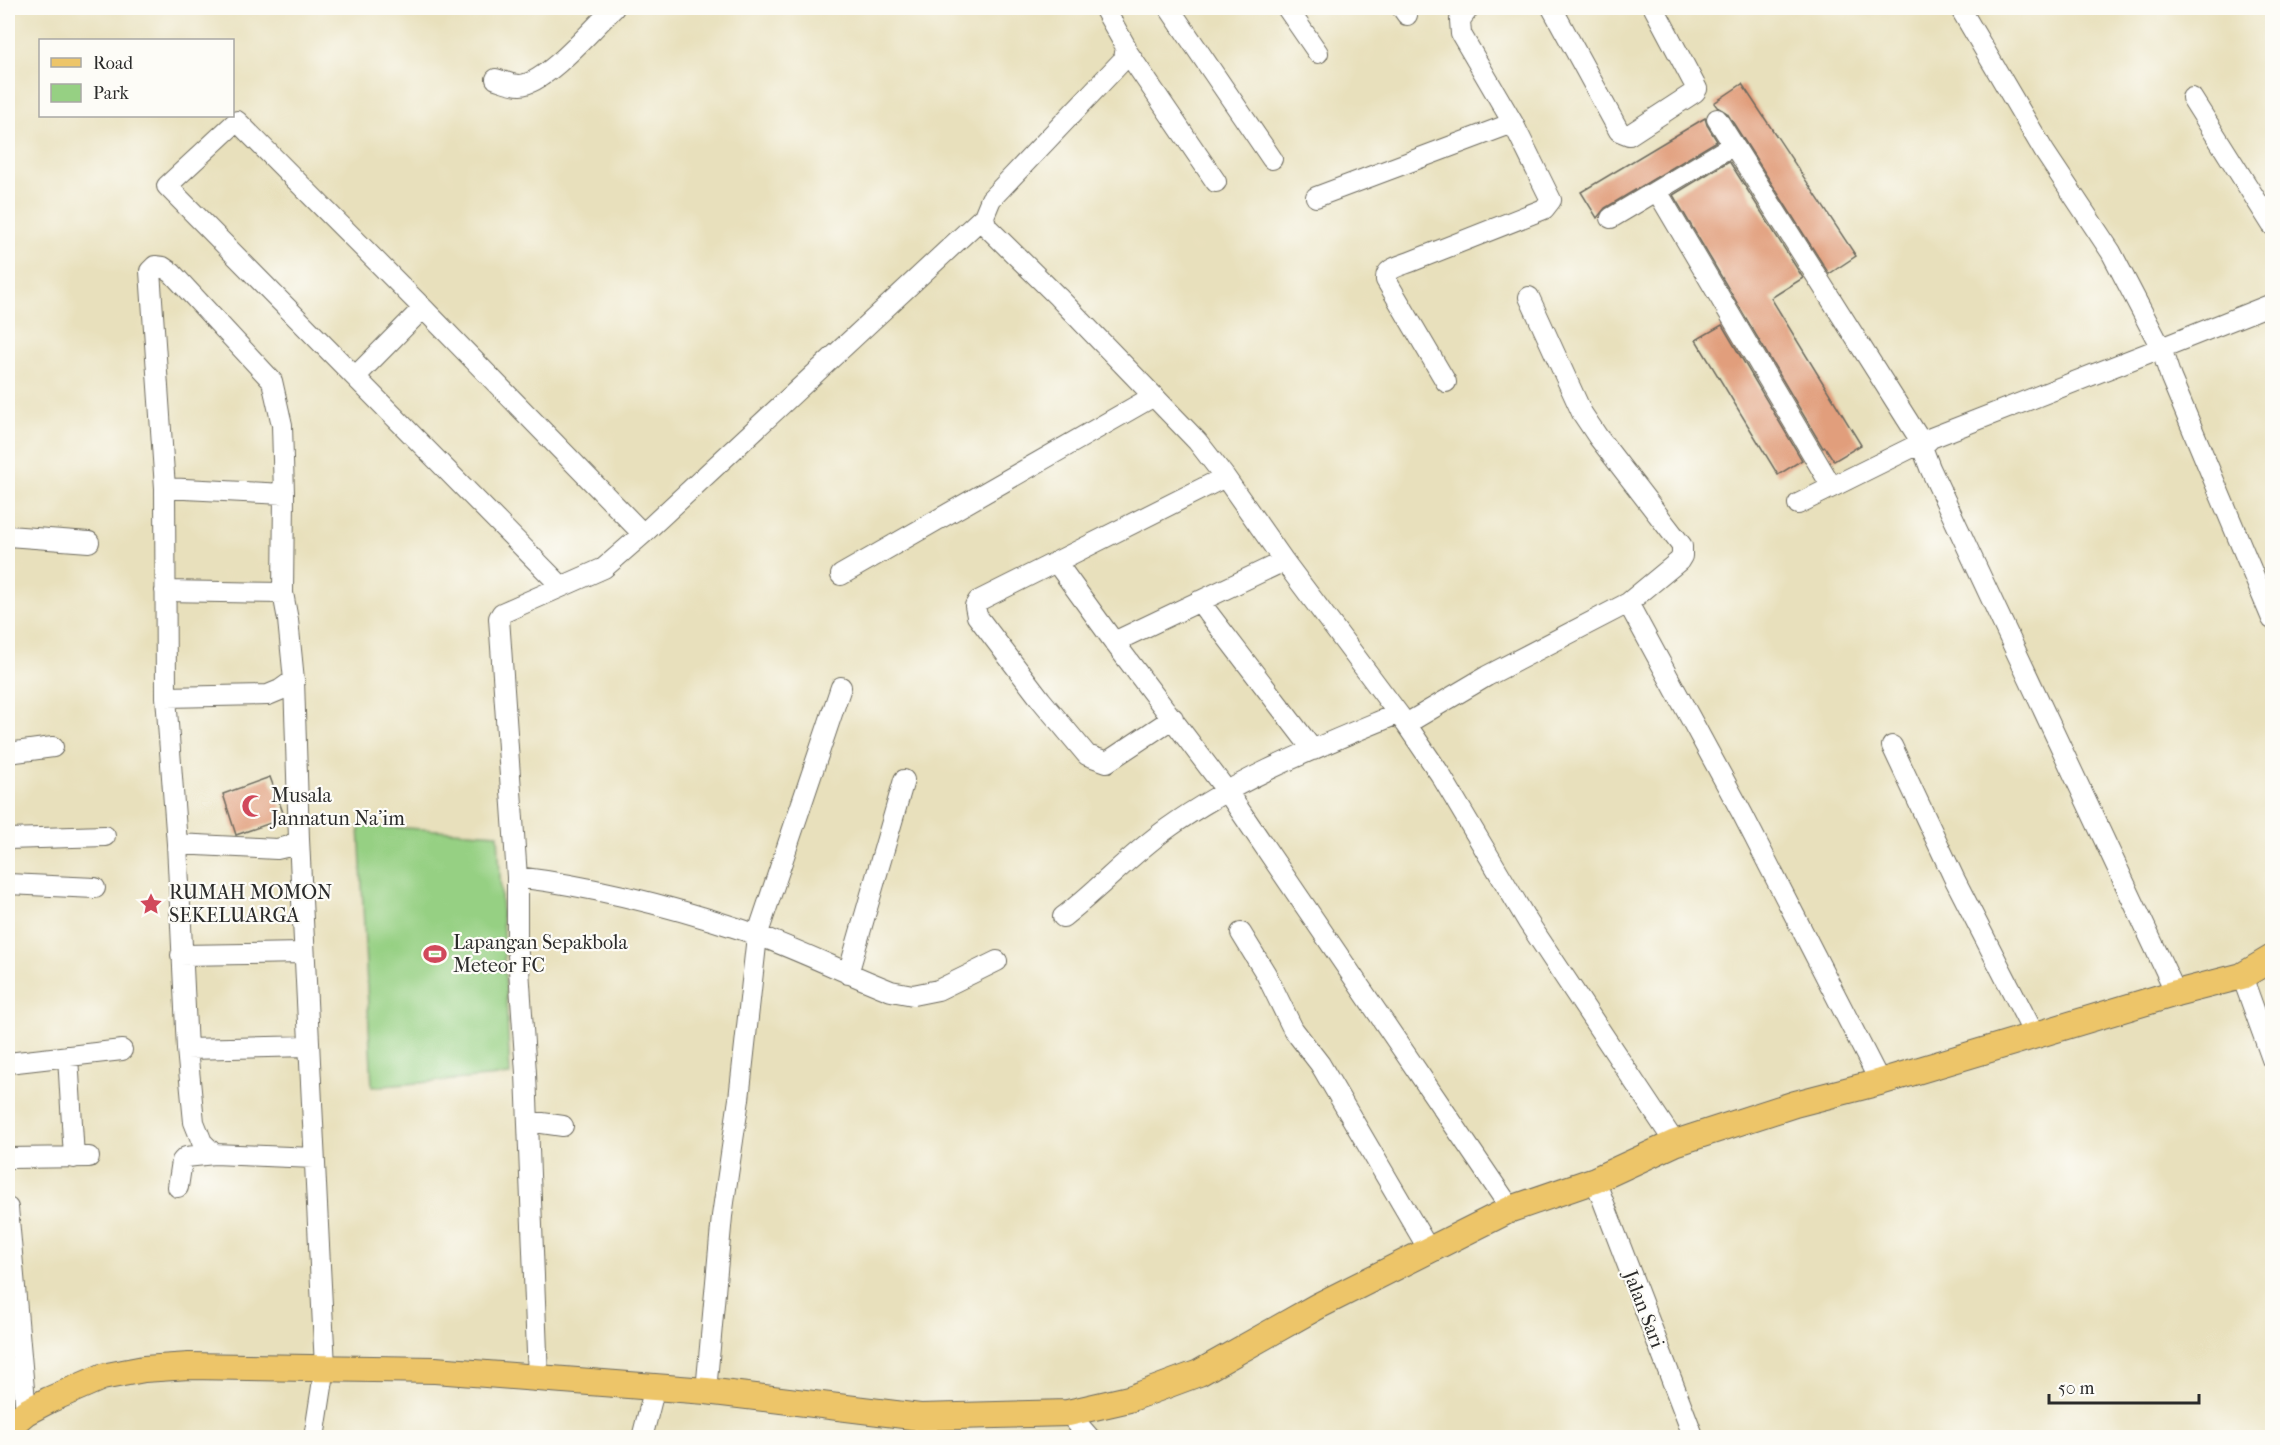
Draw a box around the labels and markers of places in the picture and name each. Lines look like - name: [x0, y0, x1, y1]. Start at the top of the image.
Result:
- place label: Musala Jannatun Na'im: [269, 784, 405, 830]
- mosque icon: Musala Jannatun Na'im: [240, 793, 266, 819]
- place label: RUMAH MOMON SEKELUARGA: [169, 881, 332, 927]
- place icon: RUMAH MOMON SEKELUARGA: [138, 891, 164, 917]
- place label: Lapangan Sepakbola Meteor FC: [453, 931, 628, 977]
- sports icon: Lapangan Sepakbola Meteor FC: [422, 941, 448, 967]

